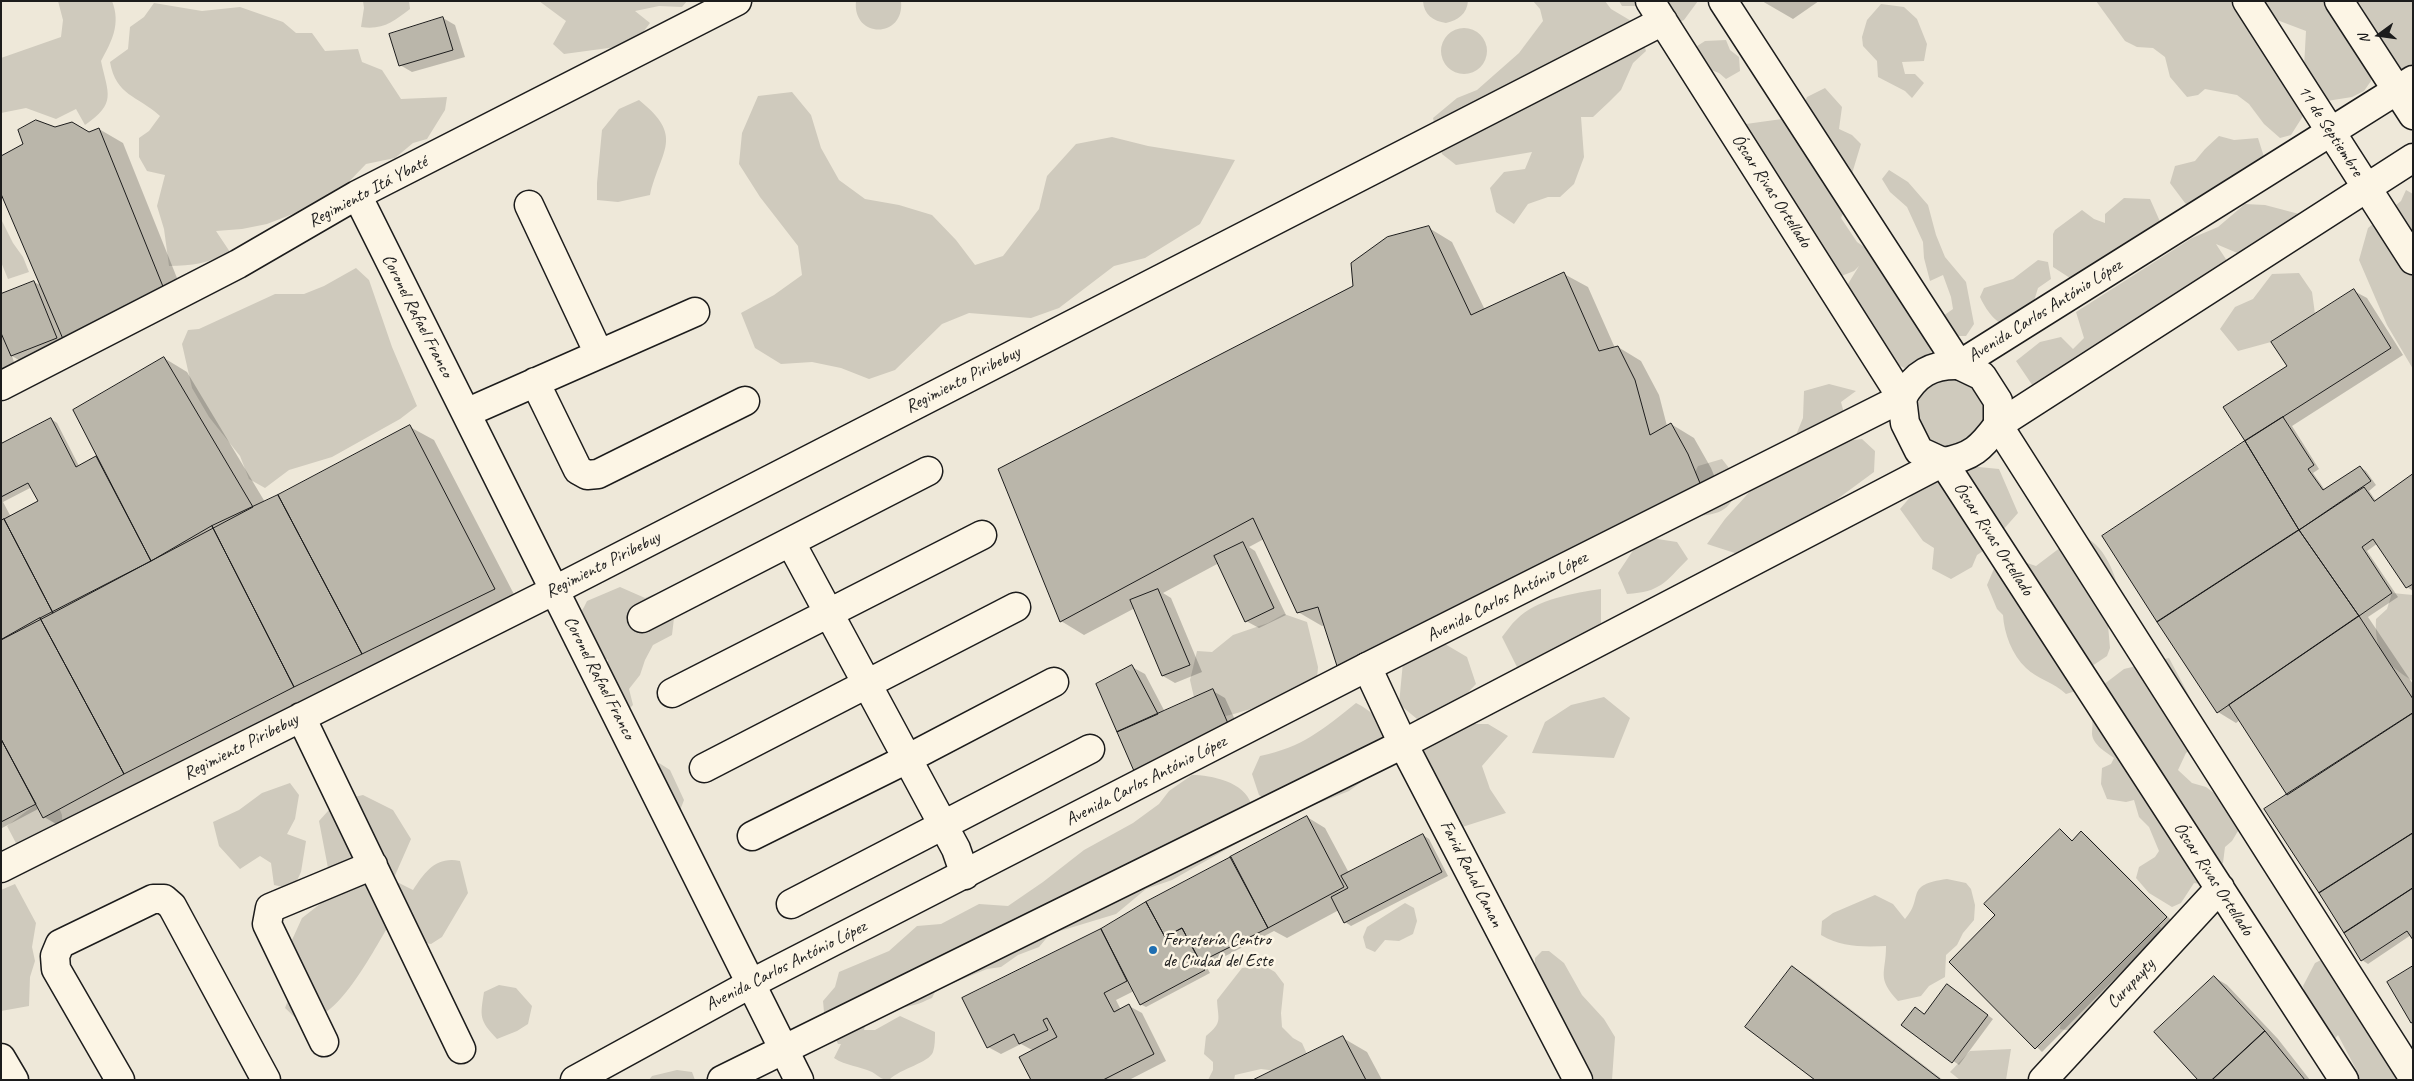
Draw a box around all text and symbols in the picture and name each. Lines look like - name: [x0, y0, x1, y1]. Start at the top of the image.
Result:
- north arrow: [2354, 10, 2404, 60]
- text: N: [2355, 32, 2373, 45]
- street label: 11 de Septiembre: [2293, 81, 2367, 181]
- street label: Óscar Rivas Ortellado: [1726, 130, 1816, 252]
- street label: Regimiento Itá Ybaté: [305, 151, 431, 233]
- street label: Coronel Rafael Franco: [377, 251, 457, 381]
- street label: Avenida Carlos António López: [1964, 255, 2126, 367]
- street label: Regimiento Piribebuy: [902, 342, 1024, 418]
- street label: Óscar Rivas Ortellado: [1948, 478, 2038, 600]
- street label: Regimiento Piribebuy: [542, 527, 664, 603]
- street label: Avenida Carlos António López: [1423, 547, 1591, 647]
- street label: Coronel Rafael Franco: [559, 613, 639, 743]
- street label: Regimiento Piribebuy: [180, 709, 302, 785]
- street label: Avenida Carlos António López: [1062, 731, 1230, 831]
- street label: Farid Rahal Canan: [1435, 817, 1507, 931]
- street label: Óscar Rivas Ortellado: [2168, 818, 2258, 940]
- street label: Avenida Carlos António López: [702, 916, 870, 1016]
- place label: Ferretería Centro de Ciudad del Este: [1163, 929, 1272, 972]
- marker: Ferretería Centro de Ciudad del Este: [1147, 944, 1159, 956]
- street label: Curupayty: [2102, 954, 2160, 1014]

